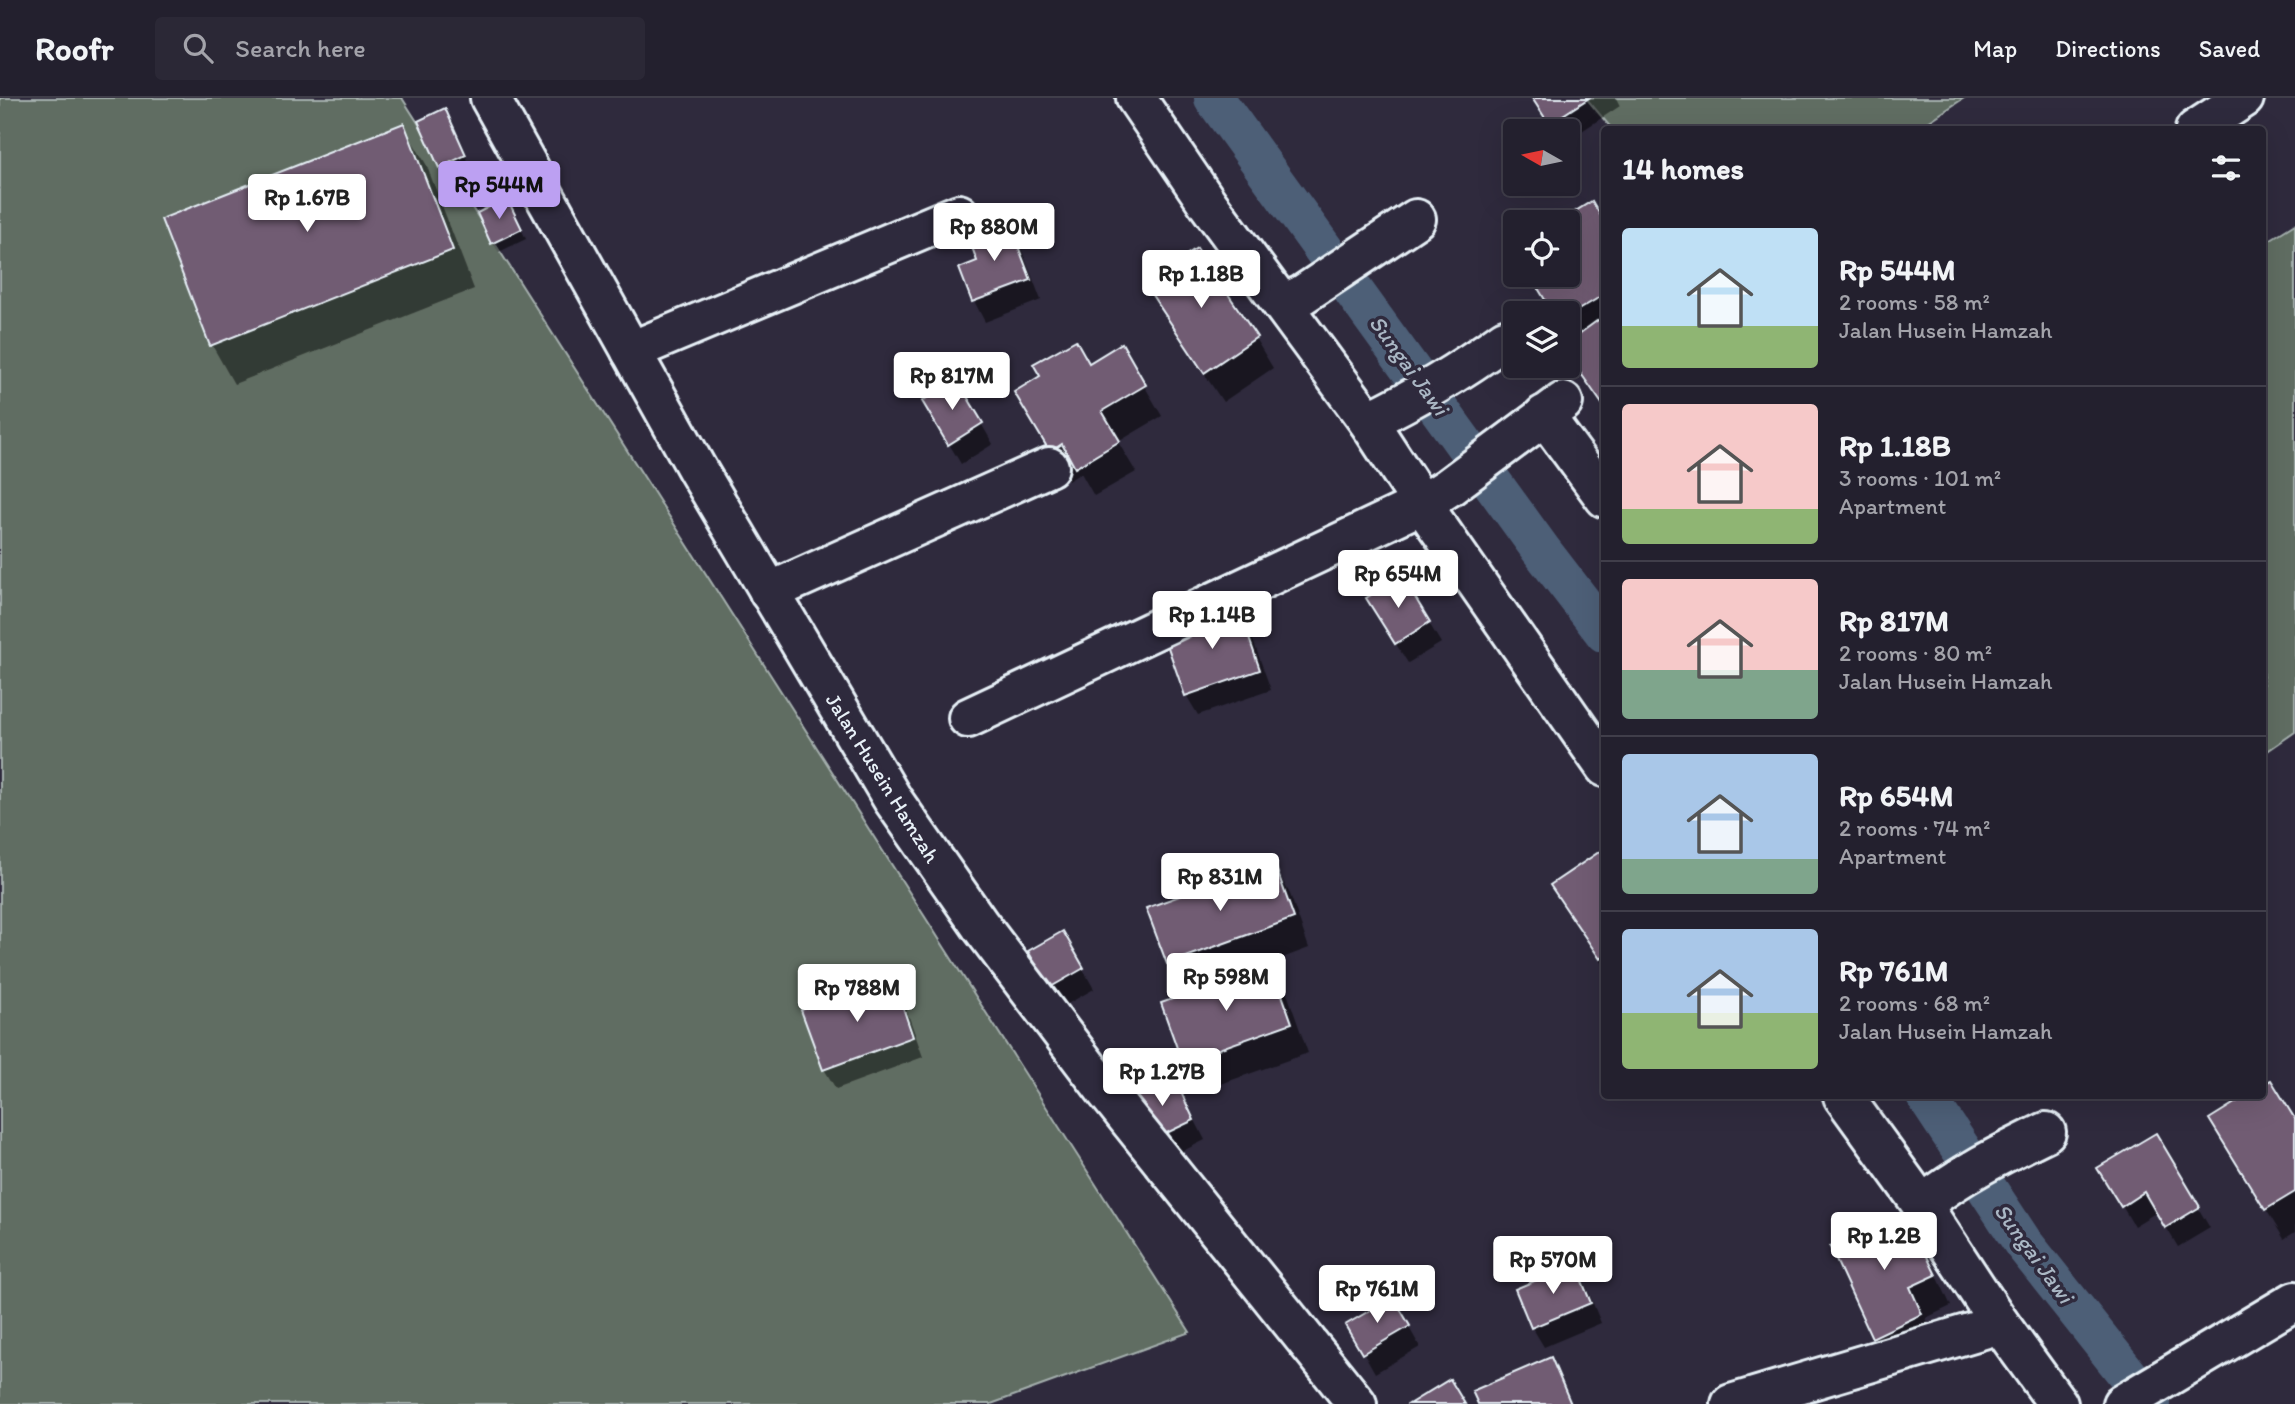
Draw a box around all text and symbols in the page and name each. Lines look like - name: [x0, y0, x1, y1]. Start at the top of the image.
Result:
- search box: [155, 17, 645, 80]
- text: Roofr: [35, 29, 113, 68]
- icon: search: [179, 29, 217, 67]
- text: Search here: [235, 32, 366, 64]
- text: Map: [1973, 34, 2017, 63]
- text: Directions: [2055, 34, 2161, 63]
- text: Saved: [2199, 34, 2260, 63]
- north arrow: [1503, 119, 1580, 196]
- map controls: [1503, 119, 1580, 378]
- icon: filters: [2207, 149, 2245, 187]
- text: 14 homes: [1622, 150, 1744, 187]
- pin: Rp 544M: [434, 162, 564, 221]
- text: Rp 544M: [454, 170, 544, 198]
- pin: Rp 1.67B: [235, 174, 379, 234]
- text: Rp 1.67B: [264, 183, 350, 211]
- pin: Rp 880M: [929, 204, 1059, 263]
- button: locate: [1503, 210, 1580, 287]
- text: Rp 880M: [949, 212, 1039, 240]
- pin: Rp 1.18B: [1129, 250, 1273, 310]
- text: Rp 544M: [1839, 251, 1956, 288]
- icon: home: [1678, 256, 1762, 340]
- text: Rp 1.18B: [1158, 259, 1244, 287]
- text: 2 rooms · 58 m²: [1839, 288, 1990, 316]
- button: layers: [1503, 301, 1580, 378]
- water label: Sungai Jawi: [1363, 309, 1456, 422]
- text: Jalan Husein Hamzah: [1839, 316, 2052, 344]
- pin: Rp 817M: [887, 352, 1017, 412]
- text: Rp 817M: [910, 361, 994, 389]
- text: Rp 1.18B: [1839, 427, 1951, 464]
- icon: home: [1678, 432, 1762, 516]
- text: 3 rooms · 101 m²: [1839, 464, 2001, 492]
- text: Apartment: [1839, 492, 1946, 520]
- pin: Rp 654M: [1333, 550, 1463, 610]
- text: Rp 654M: [1354, 559, 1442, 587]
- pin: Rp 1.14B: [1140, 592, 1284, 651]
- text: Rp 1.14B: [1169, 600, 1255, 628]
- text: Rp 817M: [1839, 602, 1949, 639]
- icon: home: [1678, 607, 1762, 691]
- text: 2 rooms · 80 m²: [1839, 639, 1992, 667]
- text: Jalan Husein Hamzah: [1839, 667, 2052, 695]
- street label: Jalan Husein Hamzah: [821, 689, 946, 868]
- text: Rp 654M: [1839, 777, 1954, 814]
- icon: home: [1678, 782, 1762, 866]
- text: 2 rooms · 74 m²: [1839, 814, 1991, 842]
- text: Apartment: [1839, 842, 1946, 870]
- pin: Rp 831M: [1155, 854, 1285, 913]
- text: Rp 831M: [1177, 862, 1263, 890]
- text: Rp 761M: [1839, 952, 1949, 989]
- pin: Rp 598M: [1161, 954, 1291, 1013]
- icon: home: [1678, 957, 1762, 1041]
- text: Rp 598M: [1183, 962, 1269, 990]
- pin: Rp 788M: [792, 964, 922, 1024]
- text: Rp 788M: [814, 973, 900, 1001]
- text: 2 rooms · 68 m²: [1839, 989, 1990, 1017]
- text: Jalan Husein Hamzah: [1839, 1017, 2052, 1045]
- pin: Rp 1.27B: [1090, 1048, 1234, 1108]
- text: Rp 1.27B: [1119, 1057, 1205, 1085]
- water label: Sungai Jawi: [1988, 1197, 2081, 1310]
- pin: Rp 1.2B: [1819, 1212, 1949, 1272]
- text: Rp 1.2B: [1847, 1221, 1921, 1249]
- pin: Rp 570M: [1488, 1236, 1618, 1296]
- text: Rp 570M: [1509, 1245, 1597, 1273]
- pin: Rp 761M: [1312, 1266, 1442, 1325]
- text: Rp 761M: [1335, 1274, 1419, 1302]

